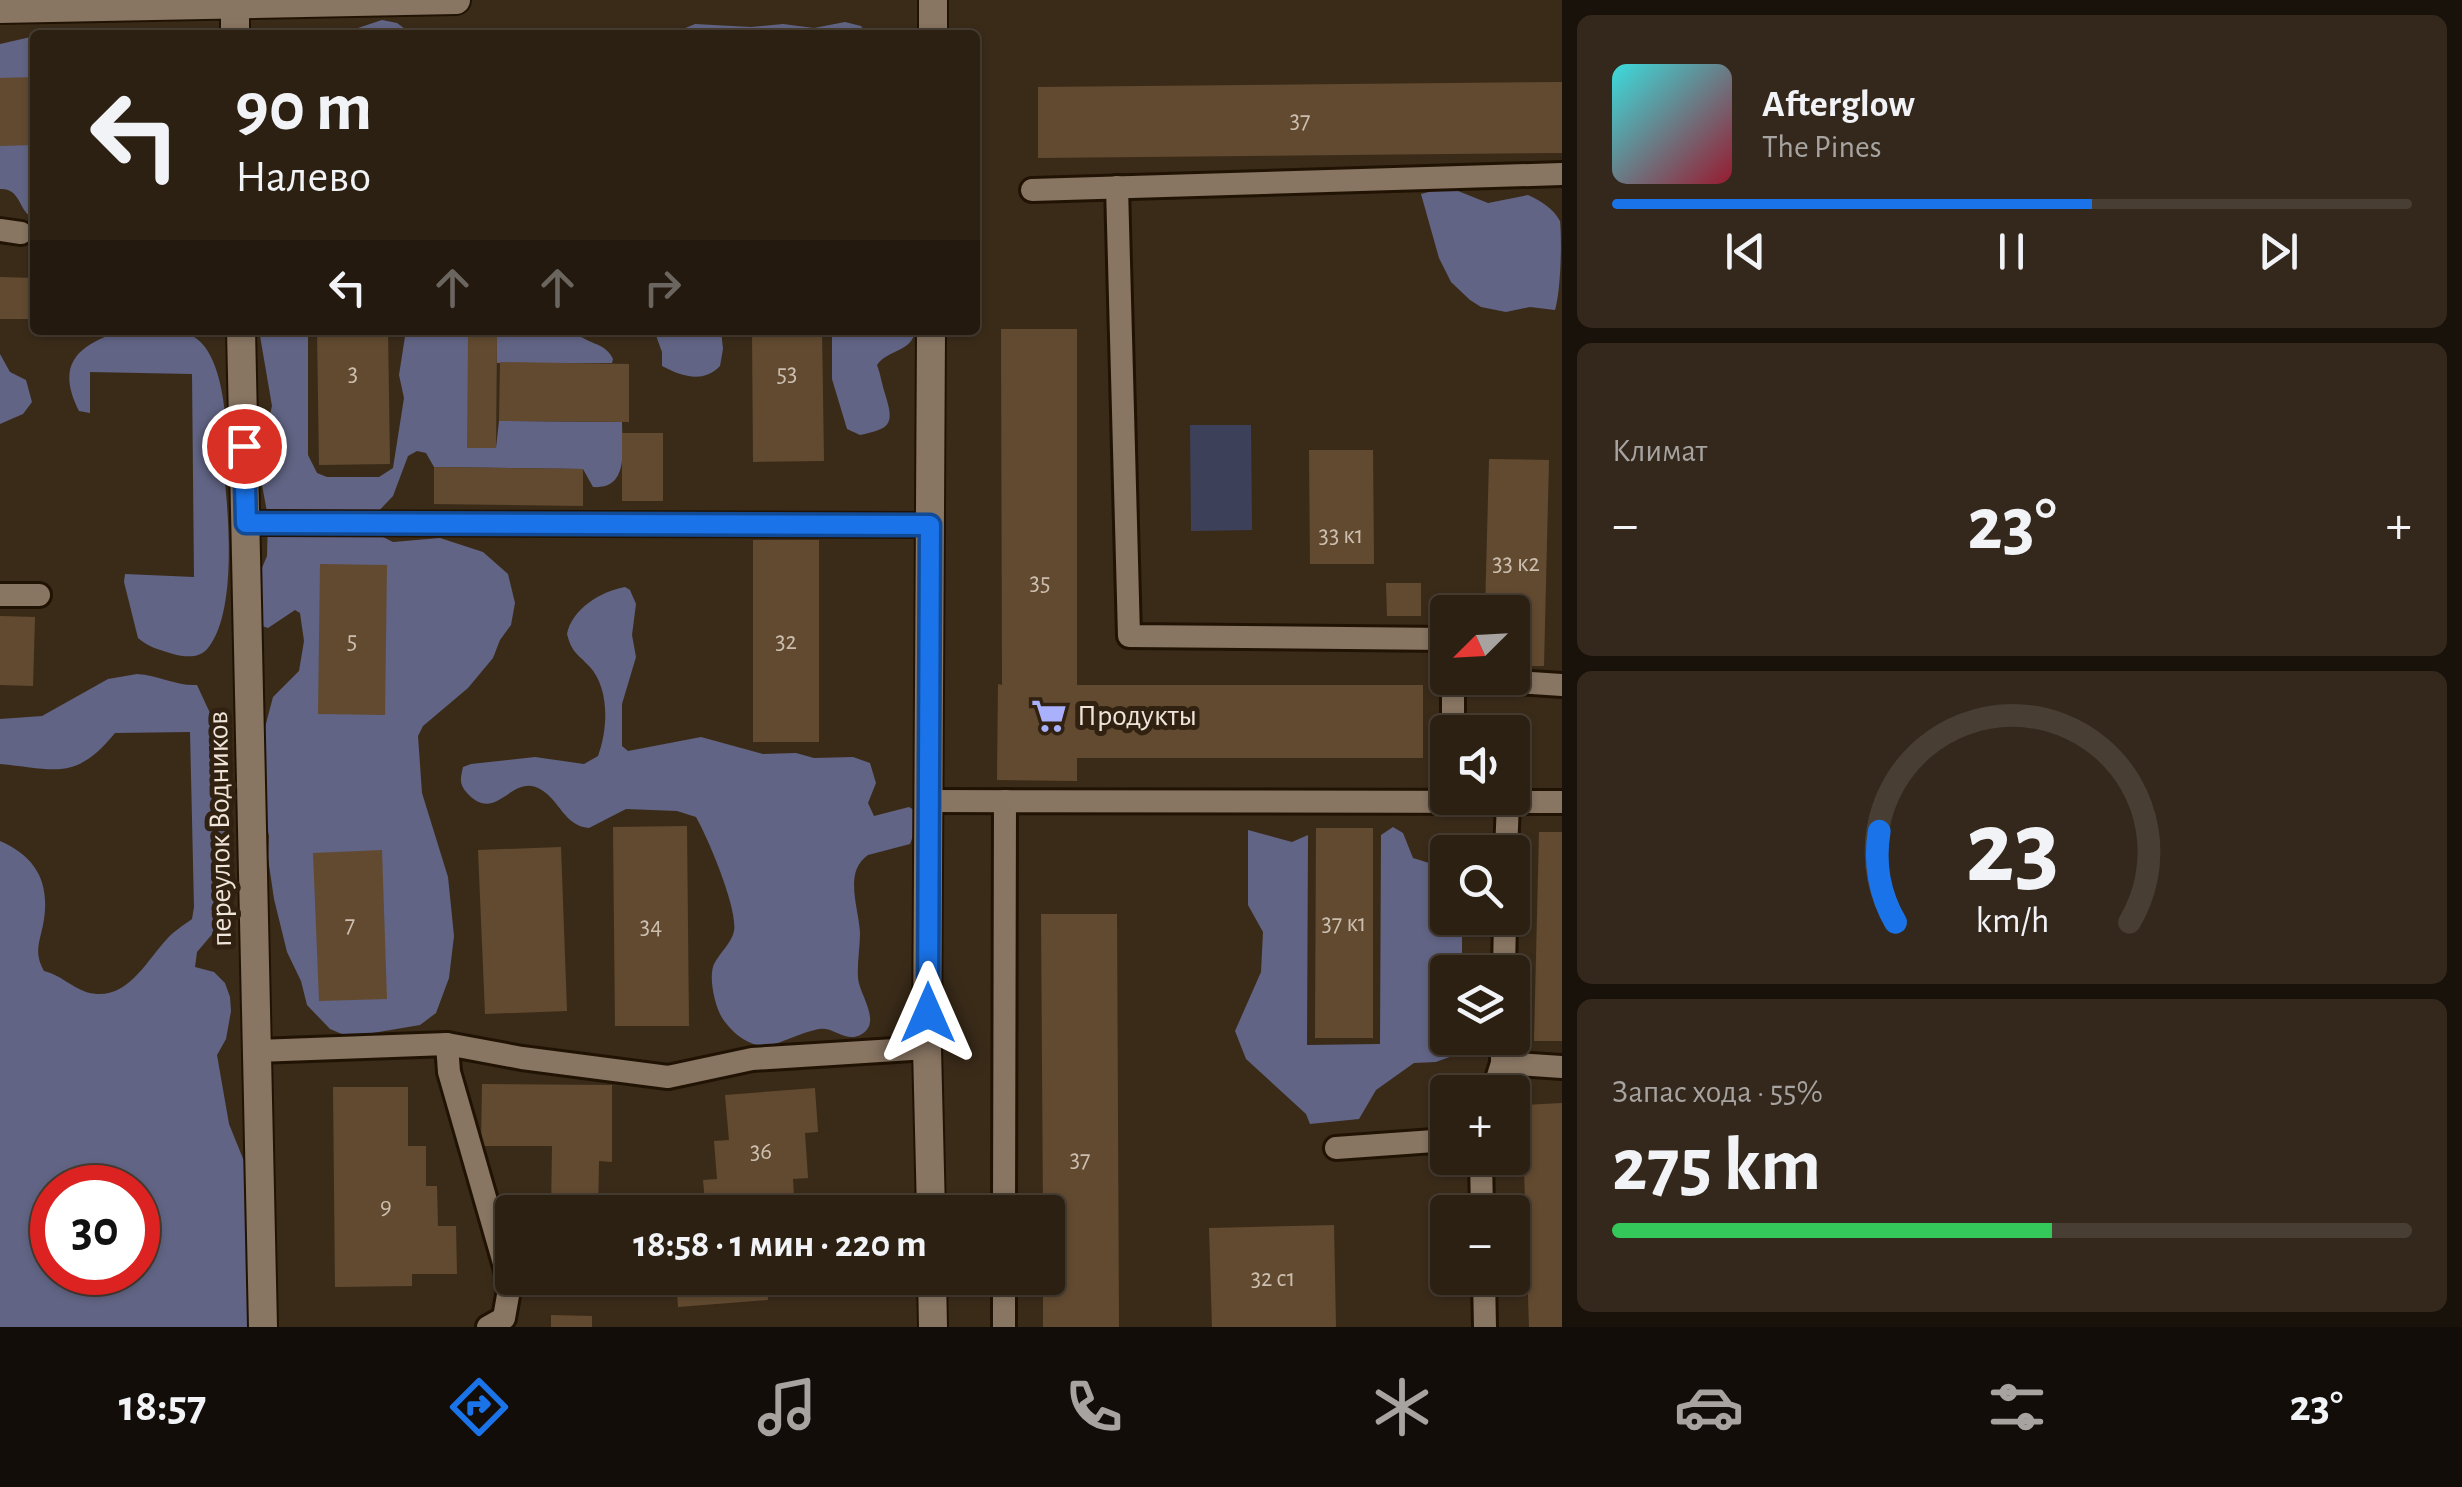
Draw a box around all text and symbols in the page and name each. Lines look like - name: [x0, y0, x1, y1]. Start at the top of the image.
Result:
- icon: left: [70, 70, 200, 200]
- text: 90 m: [235, 73, 372, 143]
- text: Afterglow: [1762, 86, 1915, 124]
- house number: 37: [1290, 108, 1310, 133]
- text: The Pines: [1762, 131, 1882, 163]
- text: Налево: [235, 155, 371, 200]
- icon: previous: [1718, 224, 1773, 279]
- icon: pause: [1984, 224, 2039, 279]
- icon: next: [2251, 224, 2306, 279]
- icon: left: [320, 260, 375, 315]
- icon: ahead: [425, 260, 480, 315]
- icon: ahead: [530, 260, 585, 315]
- icon: right: [635, 260, 690, 315]
- house number: 3: [348, 361, 358, 386]
- house number: 53: [777, 361, 797, 386]
- pin: [202, 404, 287, 489]
- icon: arrive: [217, 419, 272, 474]
- text: Климат: [1612, 435, 1707, 467]
- text: 23°: [1967, 488, 2057, 563]
- text: −: [1612, 498, 1638, 553]
- text: +: [2386, 498, 2412, 553]
- house number: 33 к1: [1319, 523, 1363, 548]
- house number: 33 к2: [1492, 551, 1540, 576]
- house number: 35: [1030, 570, 1050, 595]
- north arrow: [1430, 595, 1530, 695]
- map controls: [1430, 595, 1530, 1295]
- house number: 5: [347, 628, 357, 653]
- house number: 32: [775, 629, 797, 654]
- supermarket icon: Продукты: [1030, 697, 1068, 735]
- place label: Продукты: [1077, 701, 1197, 731]
- street label: переулок Водников: [203, 711, 237, 947]
- button: sound: [1430, 715, 1530, 815]
- text: 23: [1965, 797, 2059, 901]
- button: search: [1430, 835, 1530, 935]
- text: km/h: [1975, 903, 2049, 939]
- house number: 37 к1: [1322, 911, 1366, 936]
- house number: 7: [345, 912, 355, 937]
- house number: 34: [640, 914, 662, 939]
- button: layers: [1430, 955, 1530, 1055]
- position arrow: [876, 961, 980, 1065]
- button: +: [1430, 1075, 1530, 1175]
- text: Запас хода · 55%: [1612, 1076, 1823, 1108]
- text: 275 km: [1612, 1129, 1821, 1204]
- house number: 36: [750, 1139, 772, 1164]
- house number: 37: [1070, 1147, 1090, 1172]
- speed limit sign: 30: [30, 1165, 160, 1295]
- house number: 9: [380, 1194, 392, 1219]
- button: −: [1430, 1195, 1530, 1295]
- text: 18:58 · 1 мин · 220 m: [633, 1226, 927, 1264]
- house number: 32 с1: [1251, 1266, 1295, 1291]
- icon: directions: [444, 1372, 514, 1442]
- icon: music: [752, 1372, 822, 1442]
- icon: phone: [1059, 1372, 1129, 1442]
- icon: climate: [1367, 1372, 1437, 1442]
- icon: car: [1674, 1372, 1744, 1442]
- icon: filters: [1982, 1372, 2052, 1442]
- text: 18:57: [119, 1384, 206, 1429]
- text: 23°: [2289, 1384, 2343, 1429]

